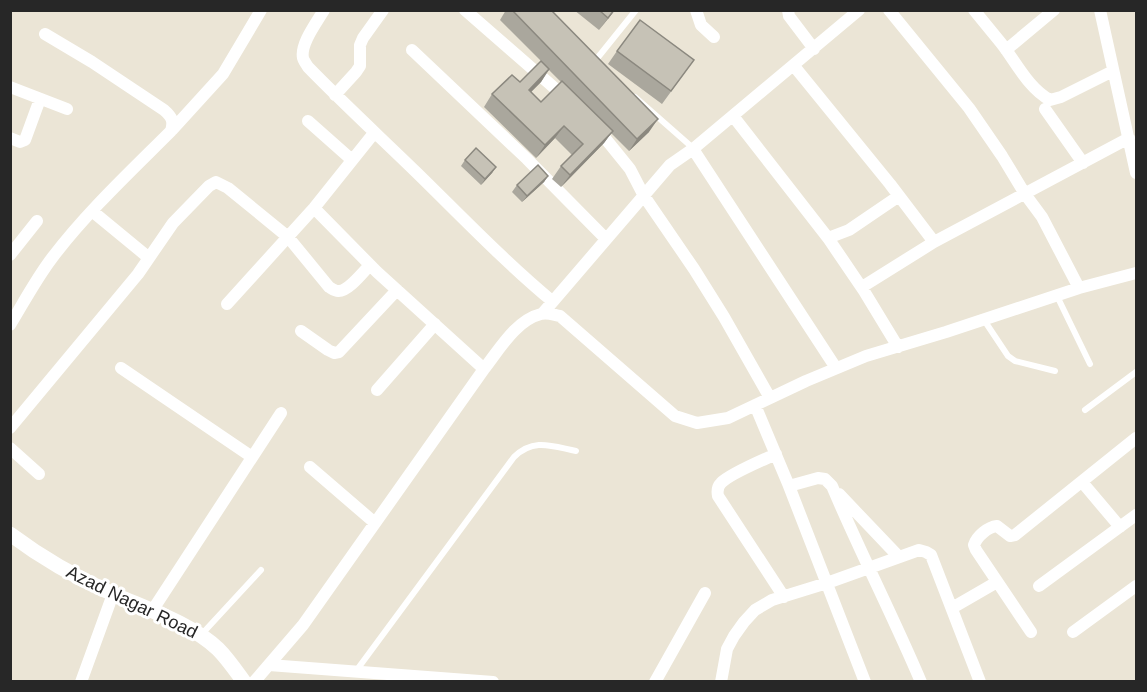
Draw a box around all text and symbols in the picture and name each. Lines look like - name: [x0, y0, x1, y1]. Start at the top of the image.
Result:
- street label: Azad Nagar Road: [63, 562, 201, 642]

